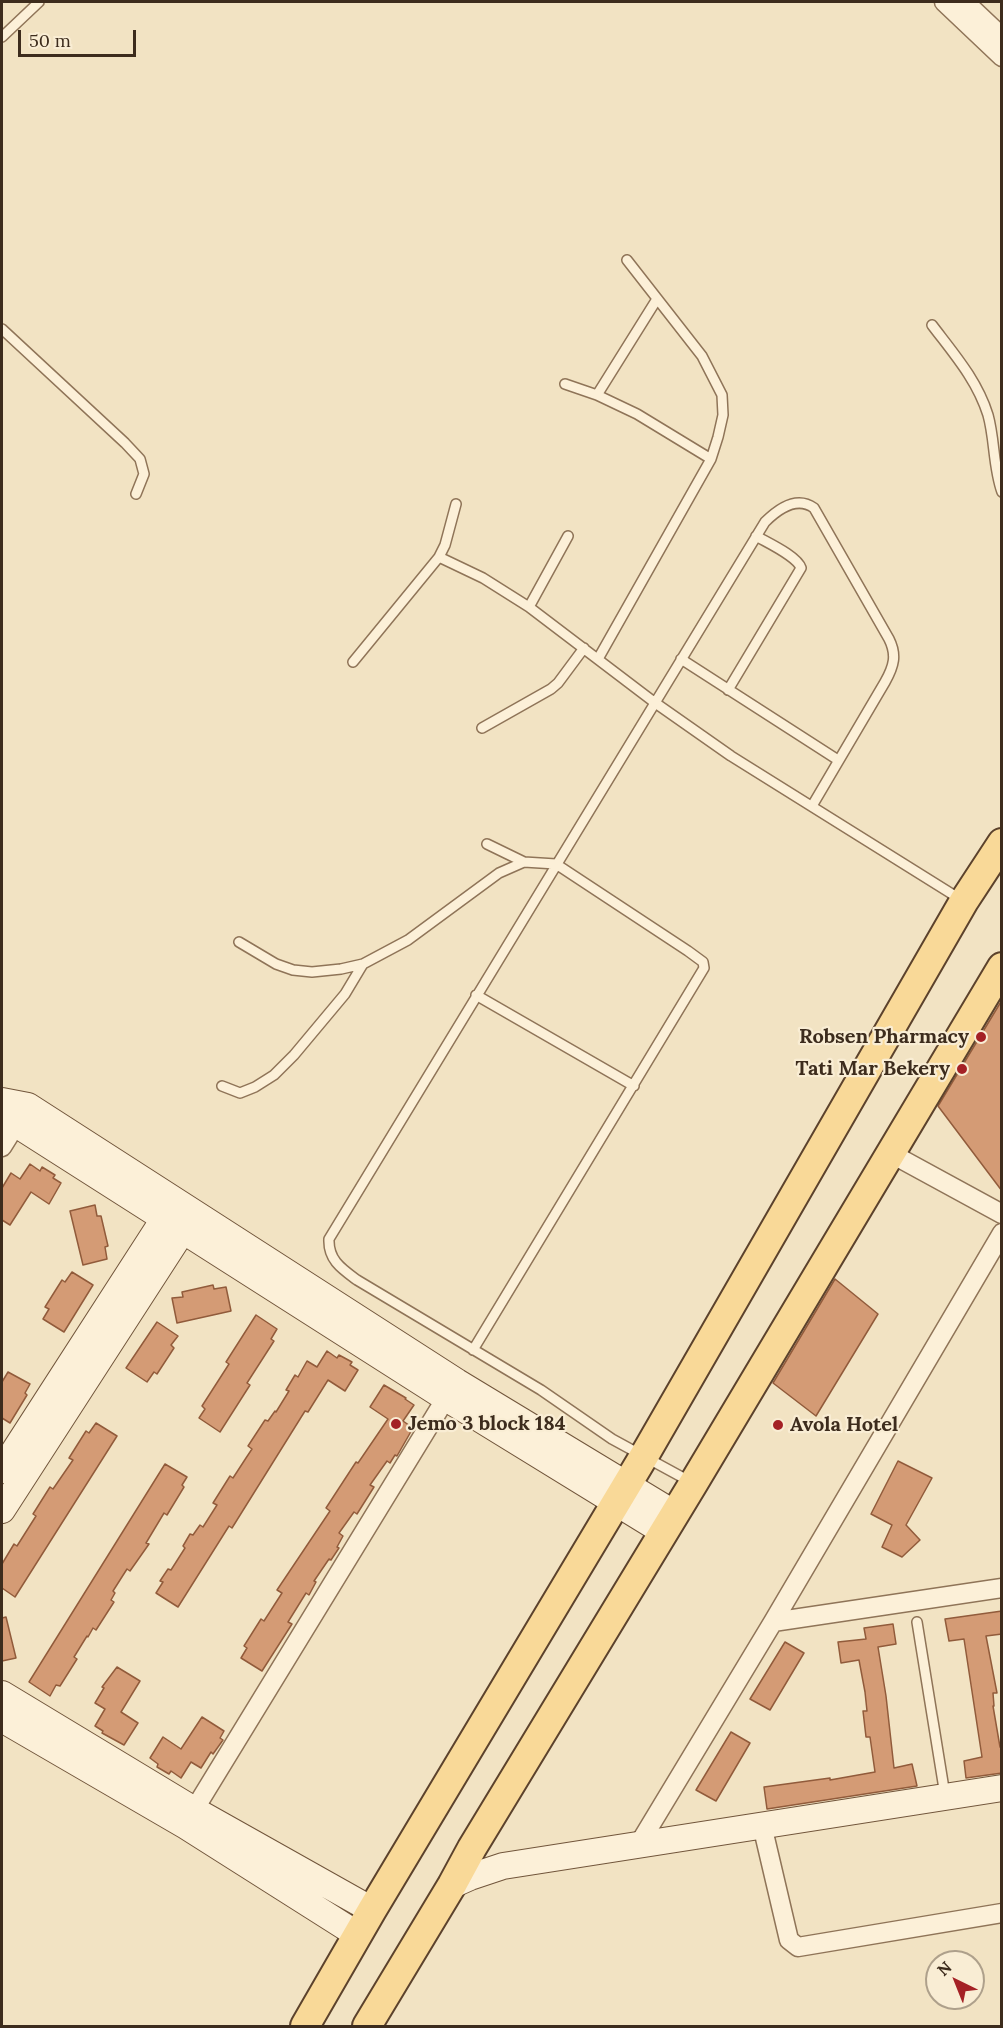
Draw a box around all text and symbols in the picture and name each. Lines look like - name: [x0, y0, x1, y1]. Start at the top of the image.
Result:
- scale bar: [21, 18, 140, 56]
- text: 50 m: [29, 29, 71, 52]
- place label: Robsen Pharmacy: [799, 1025, 969, 1049]
- marker: Robsen Pharmacy: [974, 1030, 988, 1044]
- place label: Tati Mar Bekery: [796, 1057, 950, 1081]
- marker: Tati Mar Bekery: [955, 1062, 969, 1076]
- place label: Jemo 3 block 184: [408, 1412, 566, 1436]
- place label: Avola Hotel: [790, 1413, 898, 1437]
- marker: Jemo 3 block 184: [389, 1417, 403, 1431]
- marker: Avola Hotel: [771, 1418, 785, 1432]
- north arrow: [925, 1950, 985, 2010]
- text: N: [933, 1957, 955, 1980]

